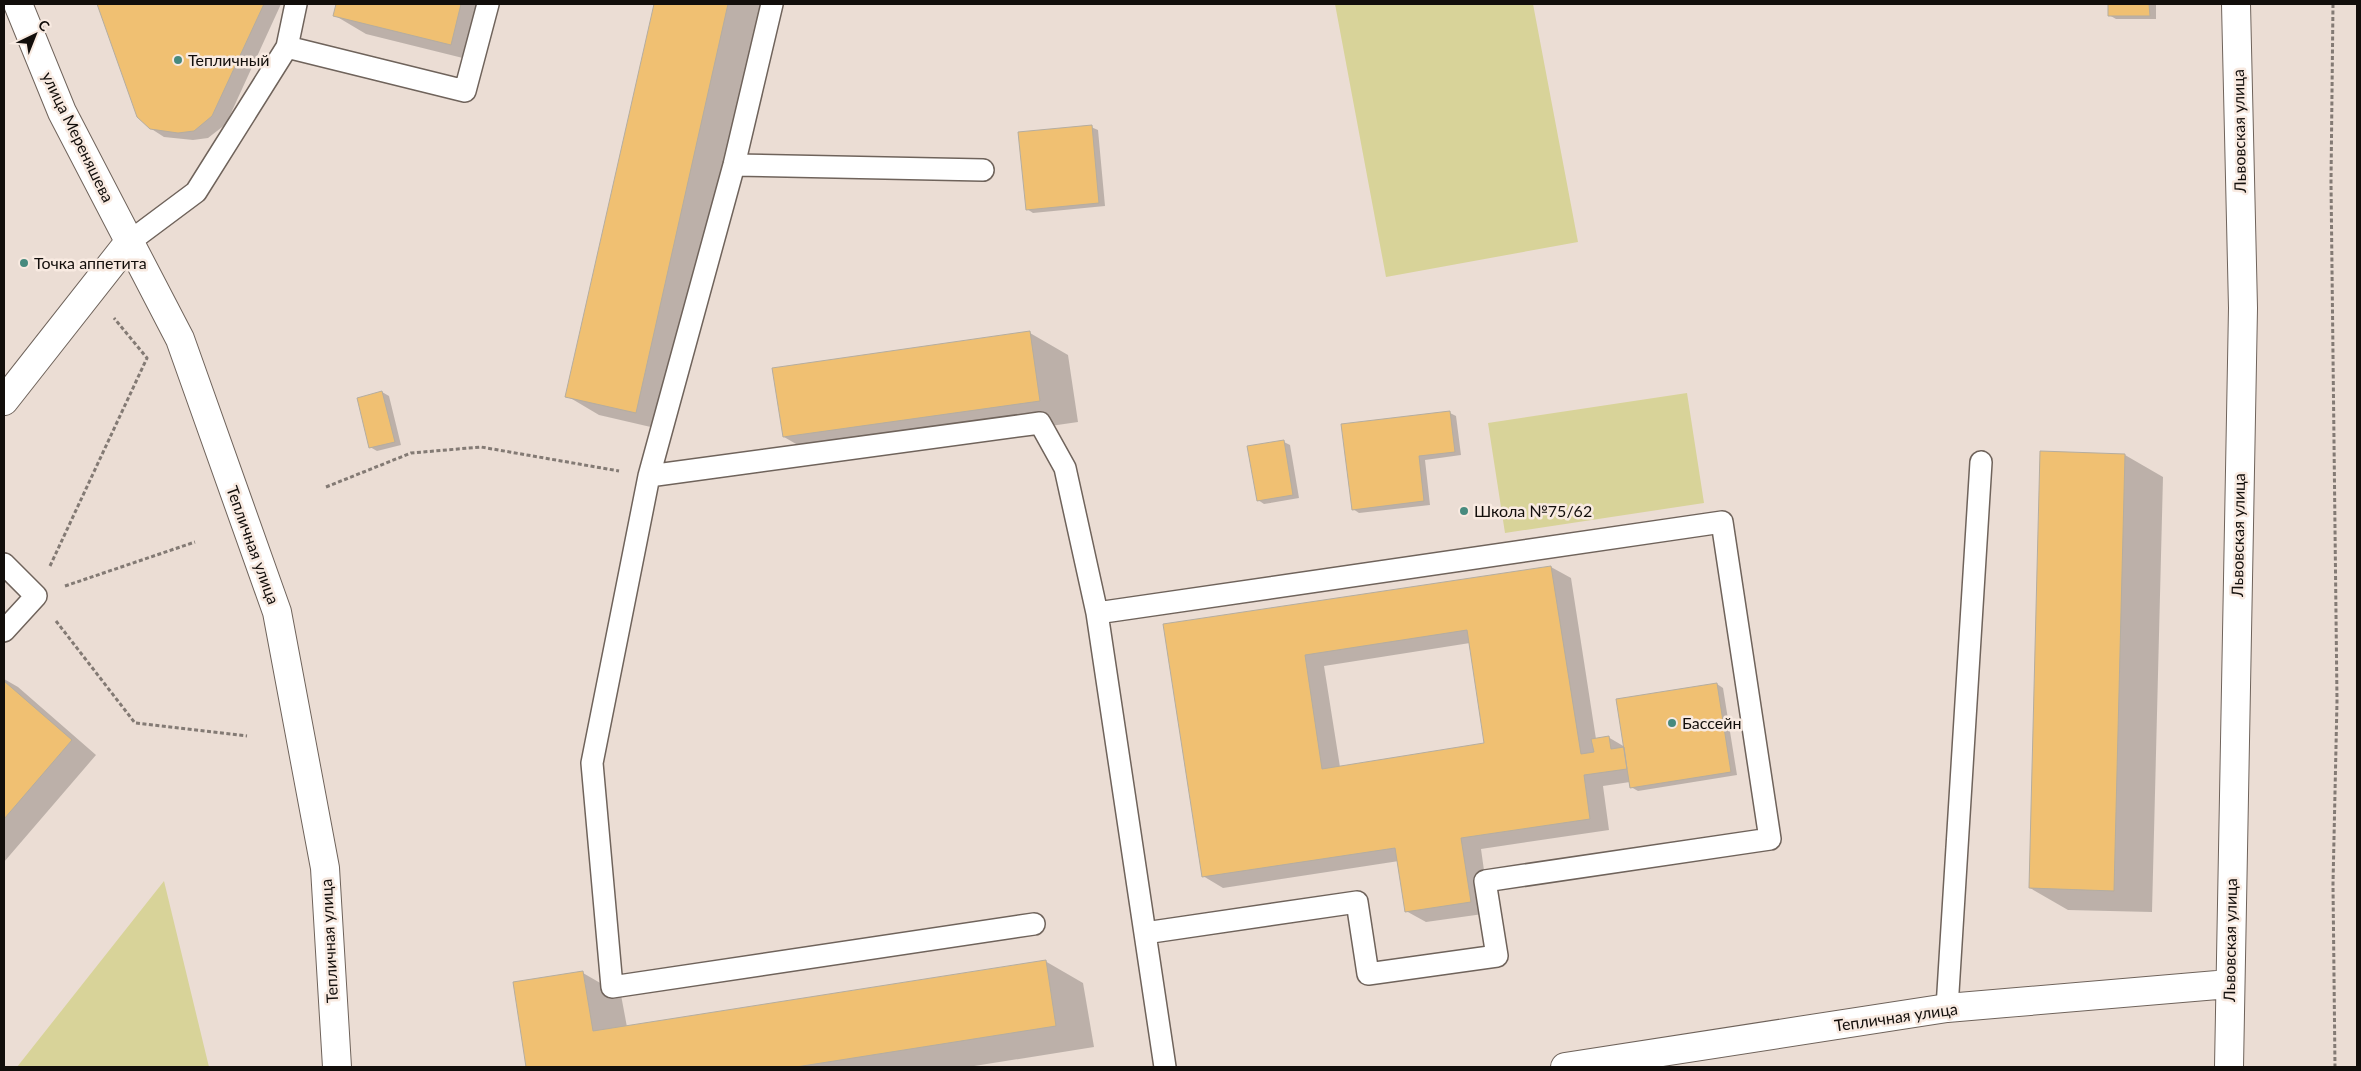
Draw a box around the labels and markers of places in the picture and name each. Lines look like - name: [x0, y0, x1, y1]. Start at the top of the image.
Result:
- place label: Тепличный: [188, 50, 270, 69]
- marker: Тепличный: [172, 54, 184, 66]
- place label: Точка аппетита: [34, 253, 147, 272]
- marker: Точка аппетита: [18, 257, 30, 269]
- place label: Школа №75/62: [1474, 501, 1592, 520]
- marker: Школа №75/62: [1458, 505, 1470, 517]
- place label: Бассейн: [1682, 713, 1741, 732]
- marker: Бассейн: [1666, 717, 1678, 729]

